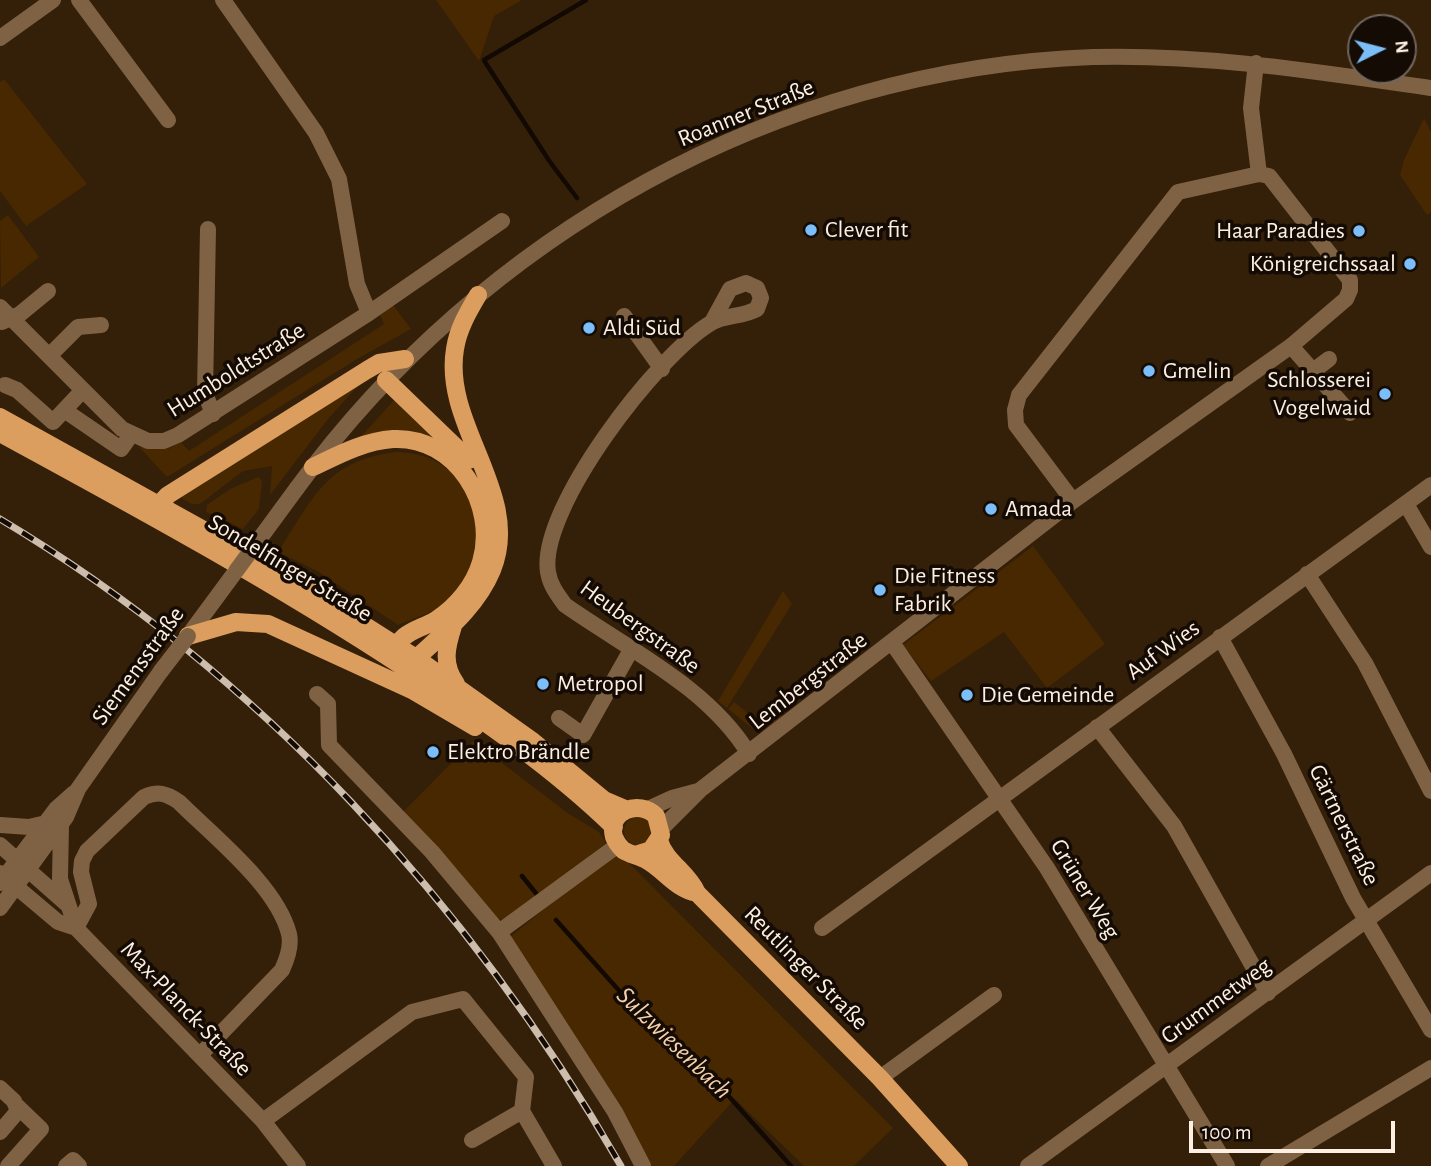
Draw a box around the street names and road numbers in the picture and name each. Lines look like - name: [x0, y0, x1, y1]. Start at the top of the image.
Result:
- street label: Roanner Straße: [674, 73, 818, 153]
- street label: Humboldtstraße: [162, 316, 310, 424]
- street label: Sondelfinger Straße: [203, 508, 377, 628]
- street label: Heubergstraße: [574, 574, 706, 680]
- street label: Siemensstraße: [85, 601, 191, 731]
- street label: Auf Wies: [1121, 614, 1205, 686]
- street label: Lembergstraße: [743, 626, 873, 736]
- street label: Gärtnerstraße: [1302, 760, 1386, 890]
- street label: Grüner Weg: [1044, 834, 1126, 944]
- street label: Reutlinger Straße: [738, 900, 874, 1036]
- street label: Max-Planck-Straße: [114, 935, 258, 1083]
- street label: Grummetweg: [1155, 951, 1277, 1051]

